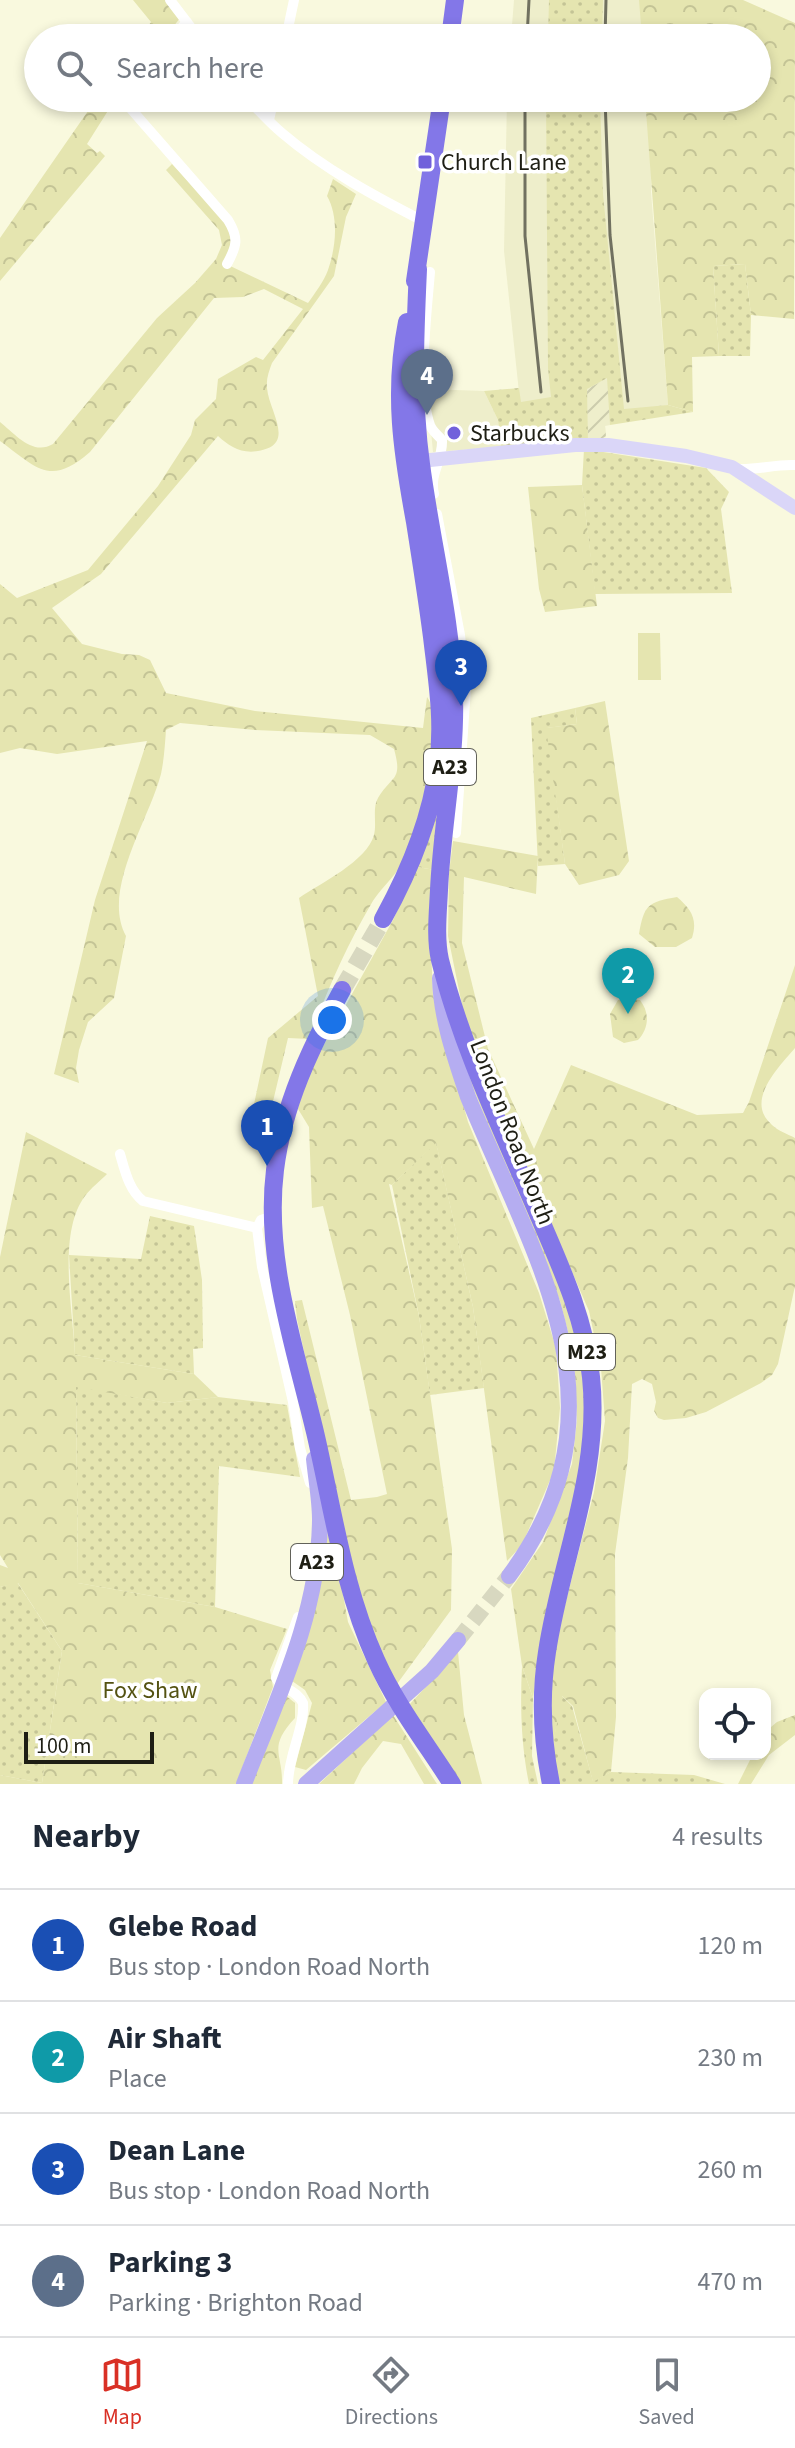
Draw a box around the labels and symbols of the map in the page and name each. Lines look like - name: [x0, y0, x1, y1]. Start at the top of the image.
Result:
- place label: Church Lane: [441, 145, 567, 180]
- marker: Church Lane: [416, 153, 434, 171]
- pin: 4: [401, 349, 453, 415]
- place label: Starbucks: [470, 416, 569, 451]
- marker: Starbucks: [445, 424, 463, 442]
- pin: 3: [435, 640, 487, 706]
- road number: A23: [424, 749, 476, 785]
- pin: 2: [602, 948, 654, 1014]
- your location: [312, 1000, 352, 1040]
- street label: London Road North: [461, 1034, 563, 1230]
- pin: 1: [241, 1100, 293, 1166]
- road number: M23: [559, 1334, 615, 1370]
- road number: A23: [291, 1544, 343, 1580]
- park label: Fox Shaw: [103, 1673, 197, 1708]
- scale bar: [24, 1728, 154, 1764]

